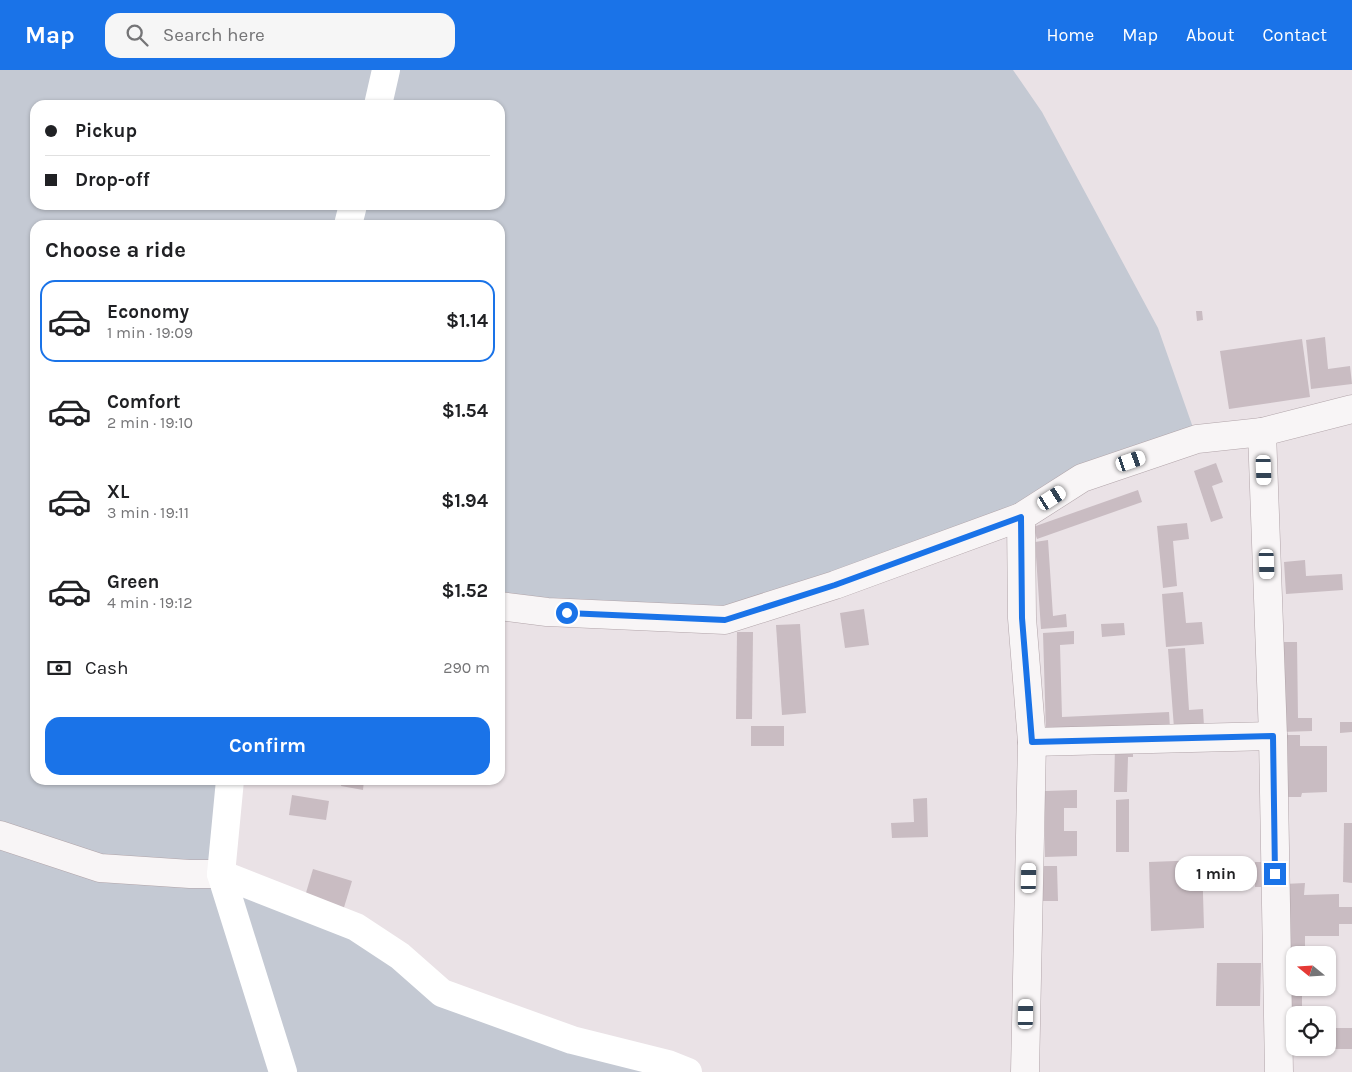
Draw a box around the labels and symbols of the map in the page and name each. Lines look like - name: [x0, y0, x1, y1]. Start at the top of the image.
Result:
- car: [1114, 449, 1147, 473]
- car: [1255, 455, 1272, 485]
- car: [1035, 484, 1068, 512]
- car: [1258, 549, 1275, 579]
- route start: [556, 602, 578, 624]
- callout: 1 min: [1175, 856, 1258, 892]
- car: [1021, 863, 1036, 893]
- route end: [1264, 863, 1286, 885]
- north arrow: [1286, 946, 1336, 996]
- car: [1018, 999, 1033, 1029]

